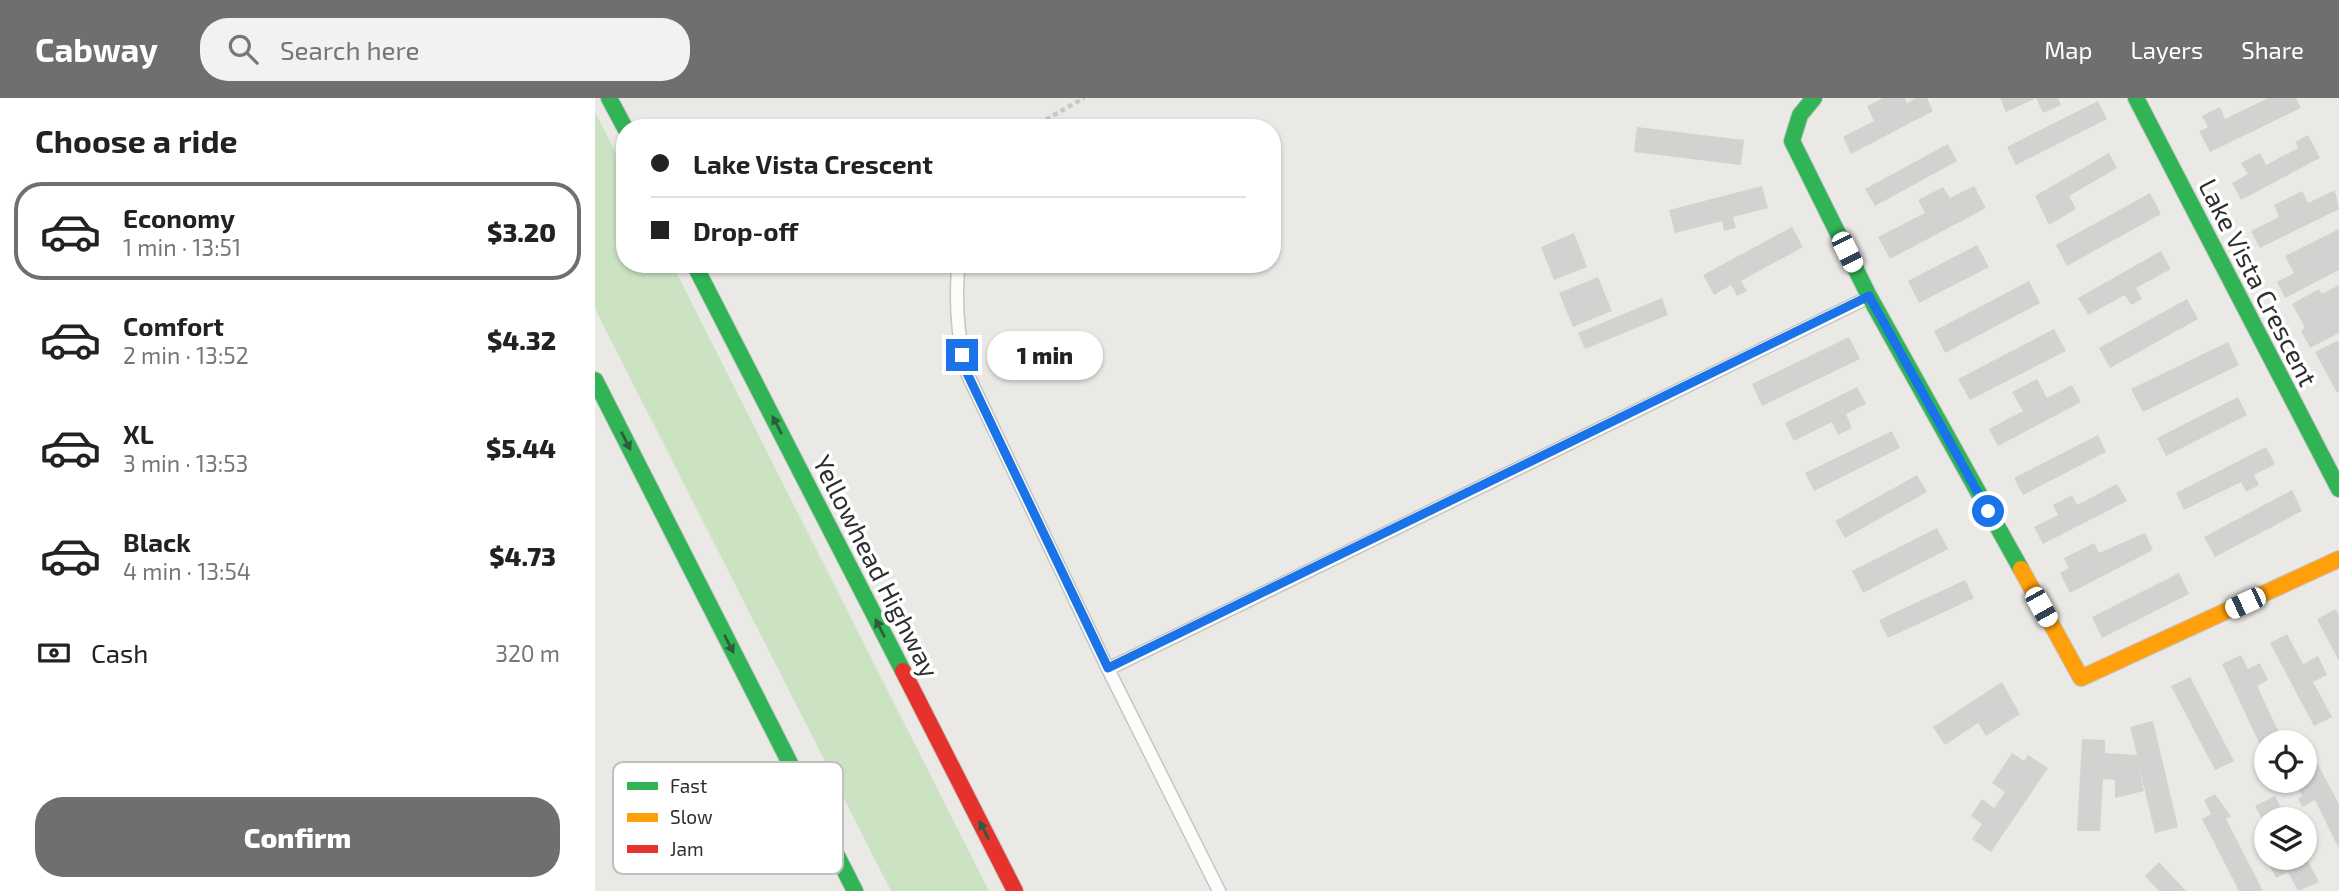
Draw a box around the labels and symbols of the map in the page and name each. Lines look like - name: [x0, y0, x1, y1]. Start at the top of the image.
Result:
- street label: Lake Vista Crescent: [2193, 173, 2325, 391]
- car: [1829, 229, 1866, 275]
- callout: 1 min: [987, 330, 1102, 380]
- route end: [946, 339, 978, 371]
- one-way arrow: [771, 415, 782, 435]
- one-way arrow: [620, 431, 631, 451]
- street label: Yellowhead Highway: [807, 450, 947, 683]
- route start: [1972, 495, 2004, 527]
- car: [2022, 584, 2061, 630]
- car: [2222, 585, 2269, 621]
- one-way arrow: [875, 618, 886, 638]
- one-way arrow: [724, 634, 735, 654]
- legend: [613, 762, 843, 874]
- text: Fast: [670, 774, 707, 797]
- text: Slow: [670, 805, 713, 828]
- one-way arrow: [978, 820, 990, 840]
- text: Jam: [670, 837, 704, 860]

